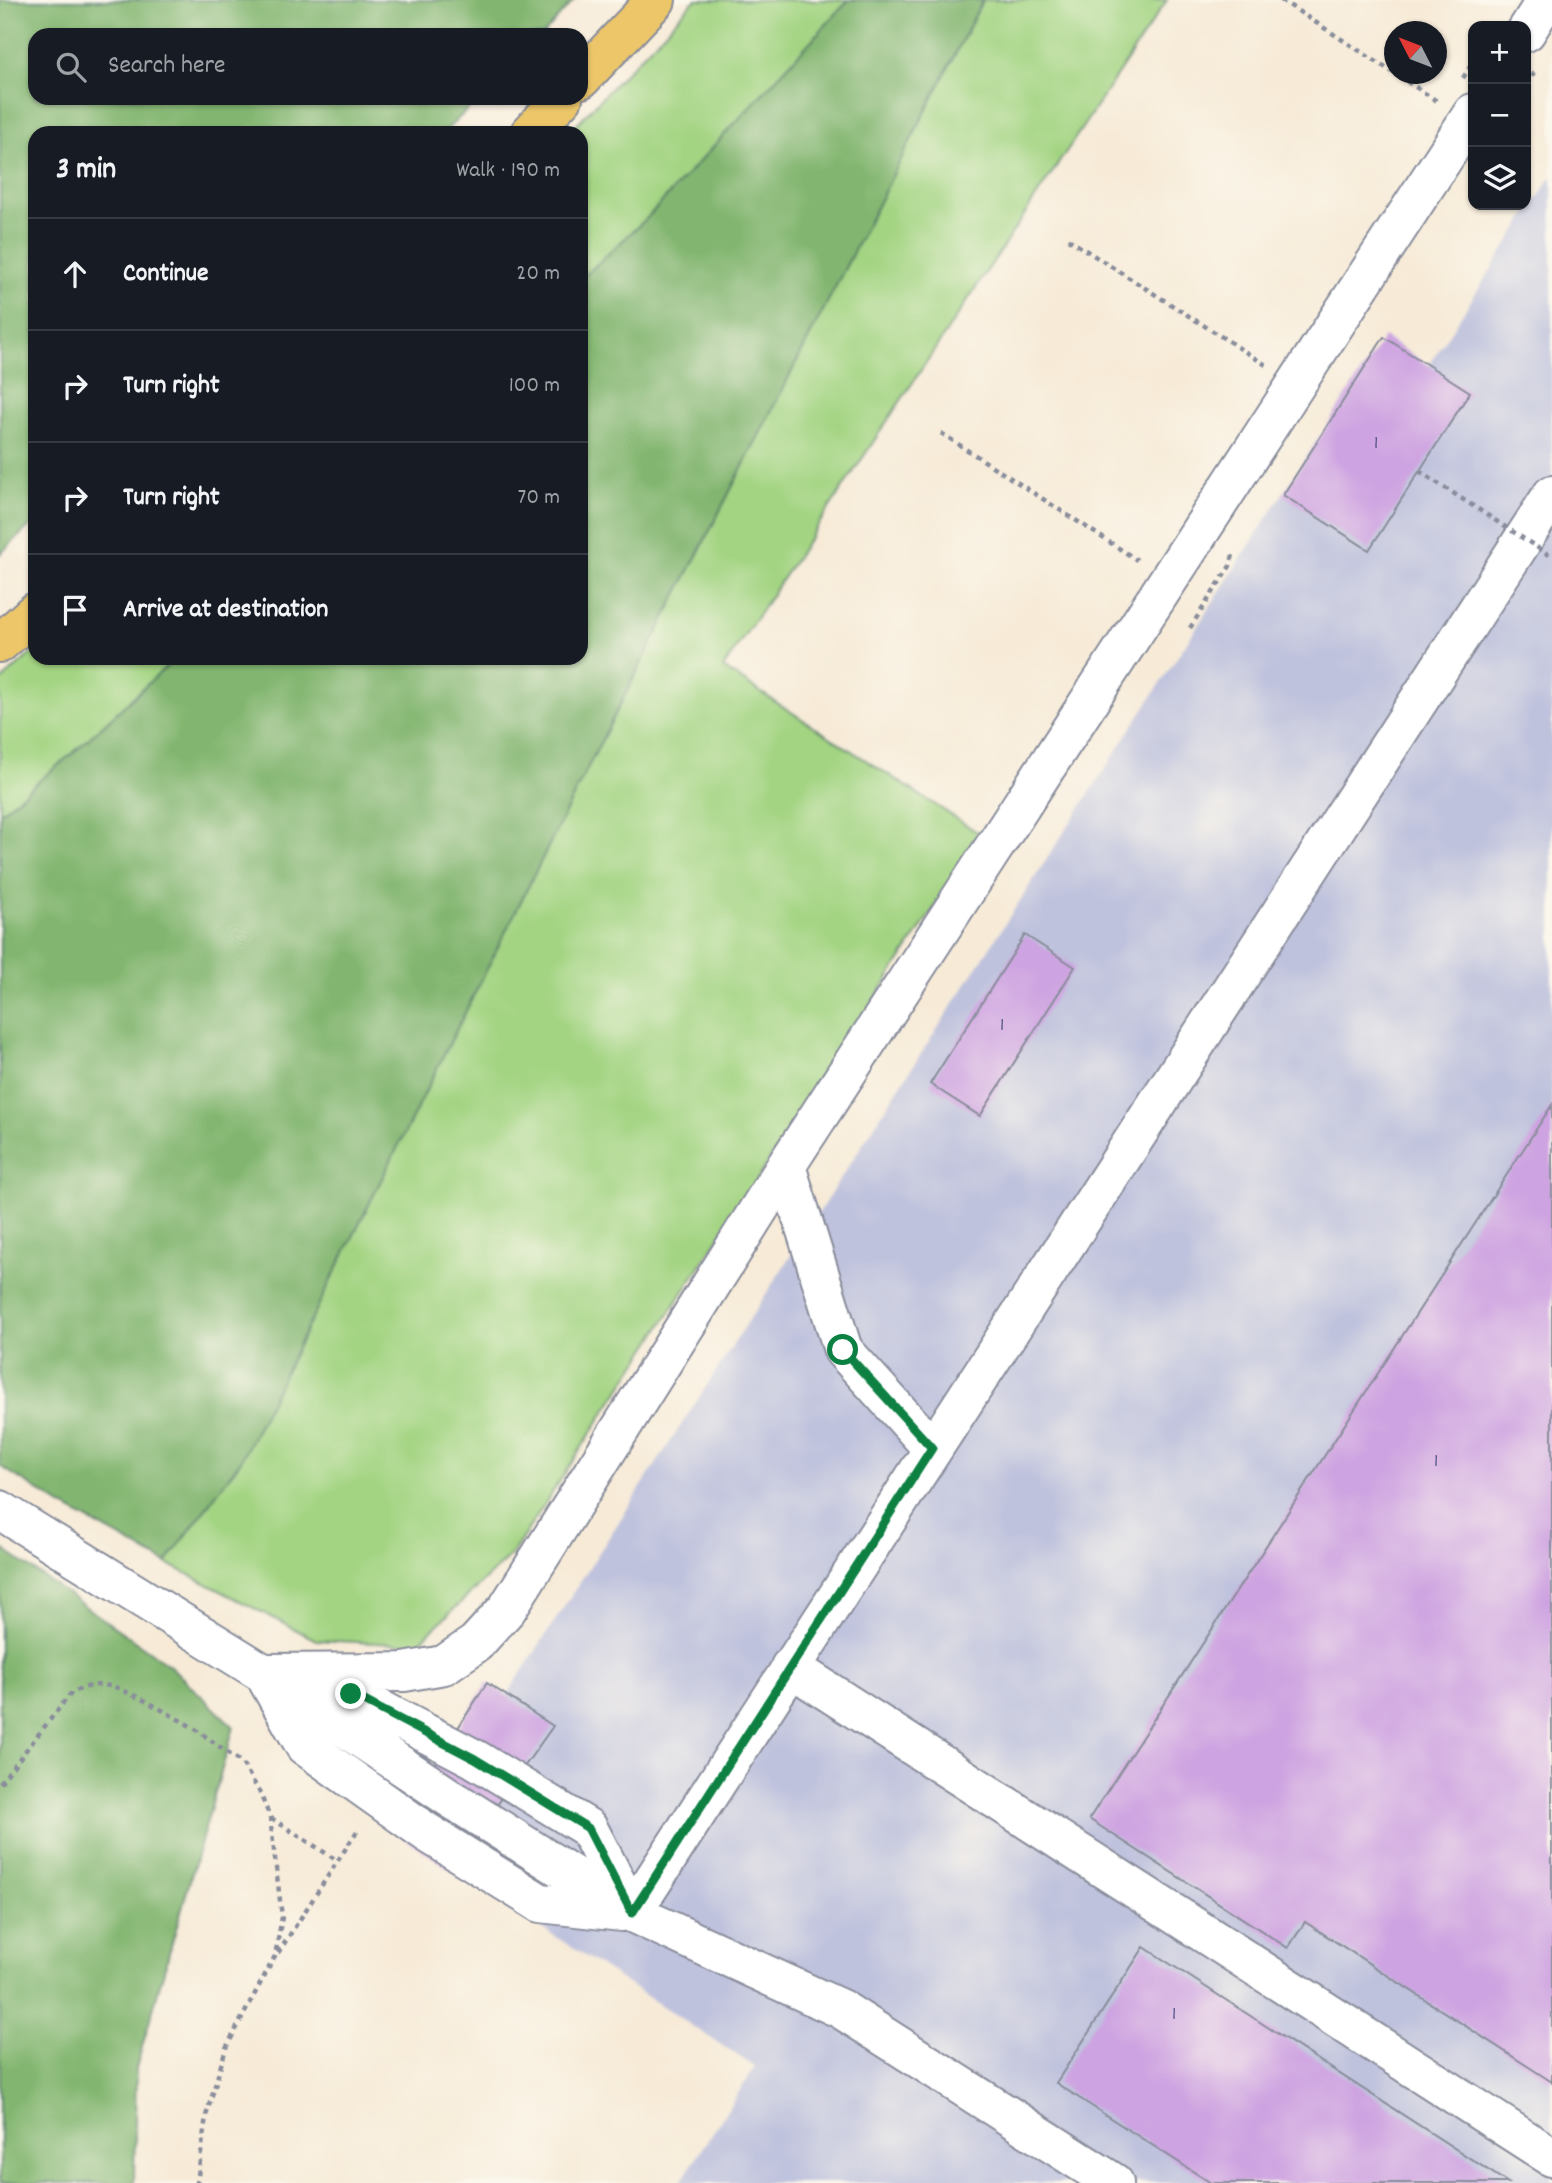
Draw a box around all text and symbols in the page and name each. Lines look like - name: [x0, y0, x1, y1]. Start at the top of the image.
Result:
- north arrow: [1384, 21, 1447, 84]
- map controls: [1468, 21, 1531, 210]
- button: +: [1468, 21, 1531, 84]
- search box: [28, 28, 588, 105]
- icon: search: [52, 48, 90, 86]
- text: Search here: [108, 48, 226, 85]
- button: −: [1468, 84, 1531, 147]
- button: layers: [1468, 147, 1531, 210]
- text: 3 min: [56, 150, 116, 193]
- text: Walk · 190 m: [456, 155, 560, 188]
- icon: ahead: [56, 255, 94, 293]
- text: Continue: [123, 256, 208, 293]
- text: 20 m: [516, 258, 560, 291]
- icon: right: [56, 367, 94, 405]
- text: Turn right: [123, 368, 220, 405]
- text: 100 m: [509, 370, 560, 403]
- house number: 1: [1374, 431, 1378, 458]
- icon: right: [56, 479, 94, 517]
- text: Turn right: [123, 480, 220, 517]
- text: 70 m: [518, 482, 560, 515]
- icon: arrive: [56, 591, 94, 629]
- text: Arrive at destination: [123, 592, 328, 629]
- house number: 1: [1000, 1013, 1004, 1040]
- route start: [827, 1334, 858, 1365]
- house number: 1: [1434, 1449, 1438, 1476]
- route end: [335, 1678, 366, 1709]
- house number: 1: [1172, 2002, 1176, 2029]

